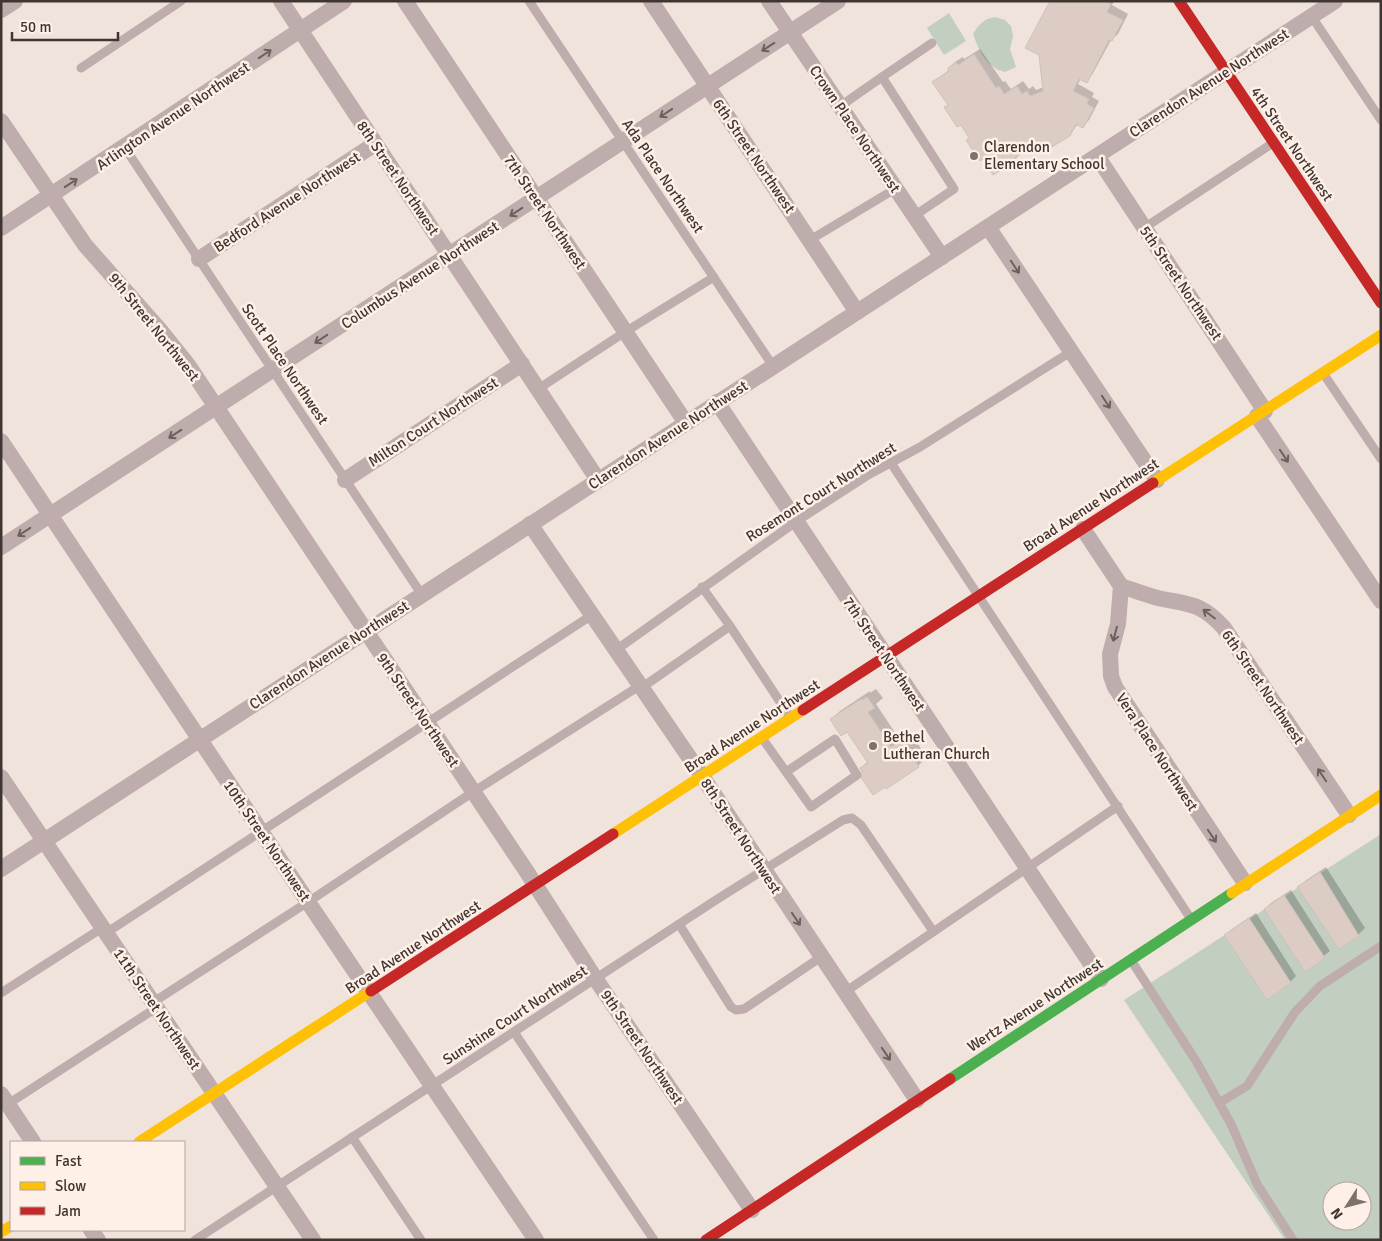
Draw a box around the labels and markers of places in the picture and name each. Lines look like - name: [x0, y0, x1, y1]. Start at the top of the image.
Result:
- place label: Clarendon Elementary School: [984, 138, 1105, 173]
- marker: Clarendon Elementary School: [968, 150, 980, 162]
- place label: Bethel Lutheran Church: [883, 728, 990, 763]
- marker: Bethel Lutheran Church: [867, 740, 879, 752]

